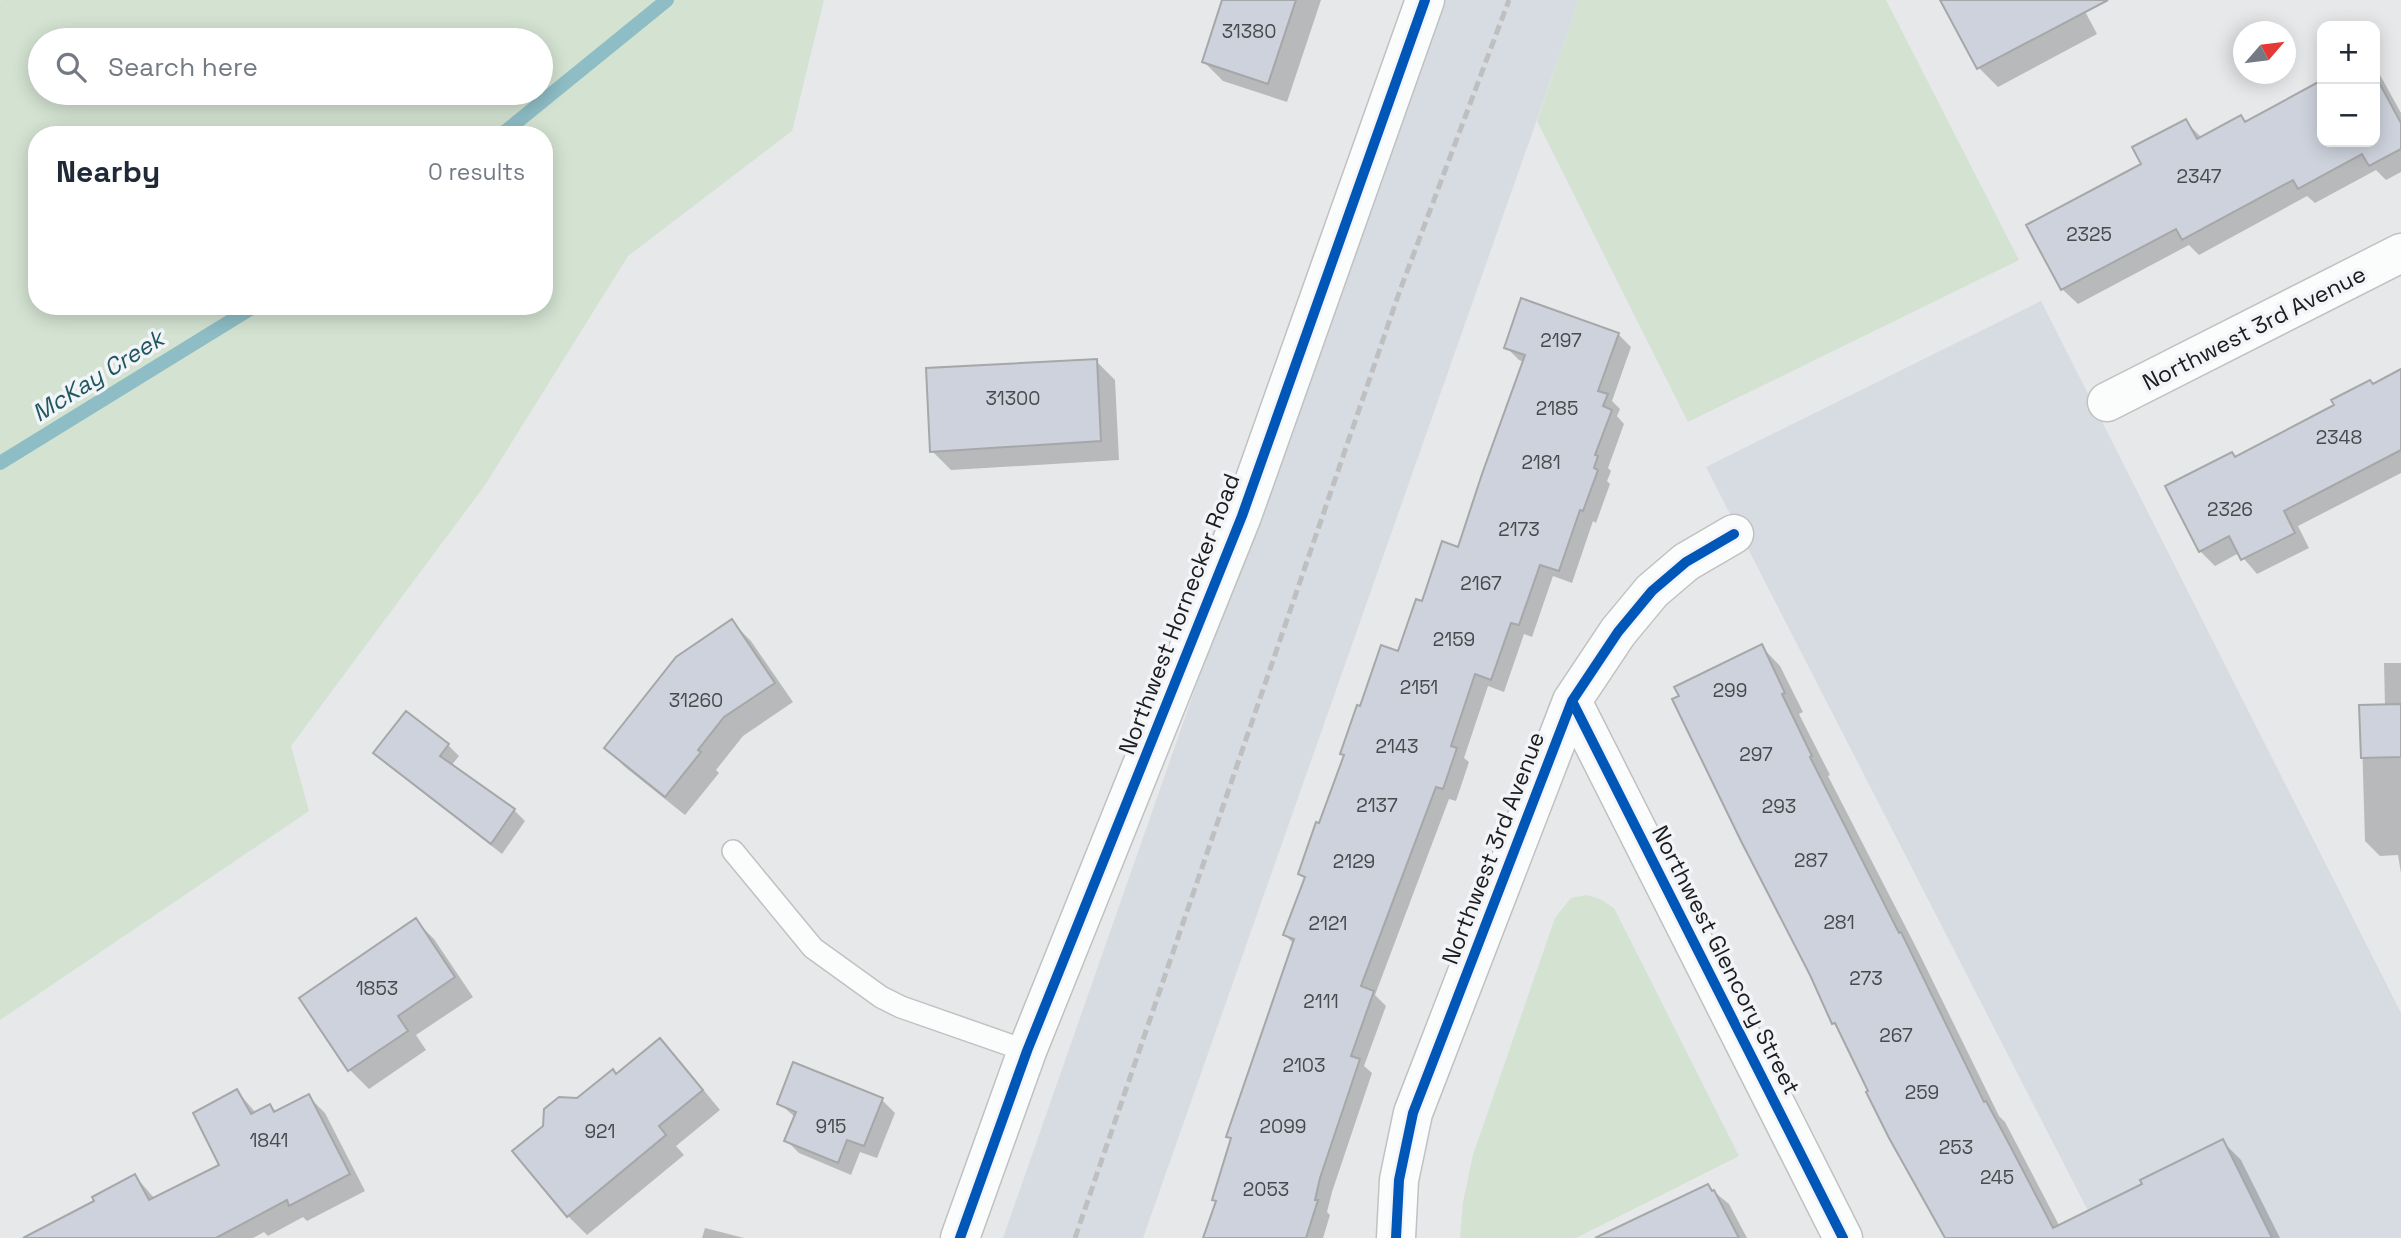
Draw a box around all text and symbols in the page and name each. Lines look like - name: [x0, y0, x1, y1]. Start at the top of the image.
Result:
- house number: 31380: [1222, 19, 1276, 44]
- north arrow: [2233, 21, 2296, 84]
- map controls: [2317, 21, 2380, 147]
- button: +: [2317, 21, 2380, 84]
- search box: [28, 28, 553, 105]
- icon: search: [52, 48, 90, 86]
- text: Search here: [108, 50, 258, 84]
- button: −: [2317, 84, 2380, 147]
- text: Nearby: [56, 152, 160, 191]
- text: 0 results: [428, 157, 525, 187]
- house number: 2347: [2177, 164, 2222, 189]
- house number: 2325: [2066, 222, 2112, 247]
- street label: Northwest 3rd Avenue: [2137, 259, 2371, 397]
- water label: McKay Creek: [26, 321, 172, 428]
- house number: 2197: [1540, 328, 1582, 353]
- house number: 31300: [986, 386, 1040, 411]
- house number: 2185: [1536, 396, 1578, 421]
- house number: 2348: [2316, 425, 2362, 450]
- house number: 2181: [1521, 450, 1561, 475]
- street label: Northwest Hornecker Road: [1111, 469, 1247, 759]
- house number: 2326: [2207, 497, 2253, 522]
- house number: 2173: [1498, 517, 1540, 542]
- house number: 2167: [1460, 571, 1502, 596]
- house number: 2159: [1433, 627, 1475, 652]
- house number: 2151: [1400, 675, 1438, 700]
- house number: 299: [1713, 678, 1747, 703]
- house number: 31260: [669, 688, 723, 713]
- street label: Northwest 3rd Avenue: [1435, 727, 1551, 969]
- house number: 2143: [1376, 734, 1418, 759]
- house number: 297: [1739, 742, 1773, 767]
- house number: 2137: [1356, 793, 1398, 818]
- house number: 293: [1762, 794, 1796, 819]
- street label: Northwest Glencory Street: [1645, 820, 1807, 1100]
- house number: 287: [1794, 848, 1828, 873]
- house number: 2129: [1333, 849, 1375, 874]
- house number: 281: [1823, 910, 1855, 935]
- house number: 2121: [1309, 911, 1347, 936]
- house number: 273: [1849, 966, 1883, 991]
- house number: 1853: [356, 976, 398, 1001]
- house number: 2111: [1303, 989, 1339, 1014]
- house number: 267: [1879, 1023, 1913, 1048]
- house number: 2103: [1282, 1053, 1326, 1078]
- house number: 259: [1905, 1080, 1939, 1105]
- house number: 915: [816, 1114, 846, 1139]
- house number: 2099: [1260, 1114, 1306, 1139]
- house number: 921: [584, 1119, 616, 1144]
- house number: 1841: [249, 1128, 289, 1153]
- house number: 253: [1939, 1135, 1973, 1160]
- house number: 245: [1980, 1165, 2014, 1190]
- house number: 2053: [1243, 1177, 1289, 1202]

